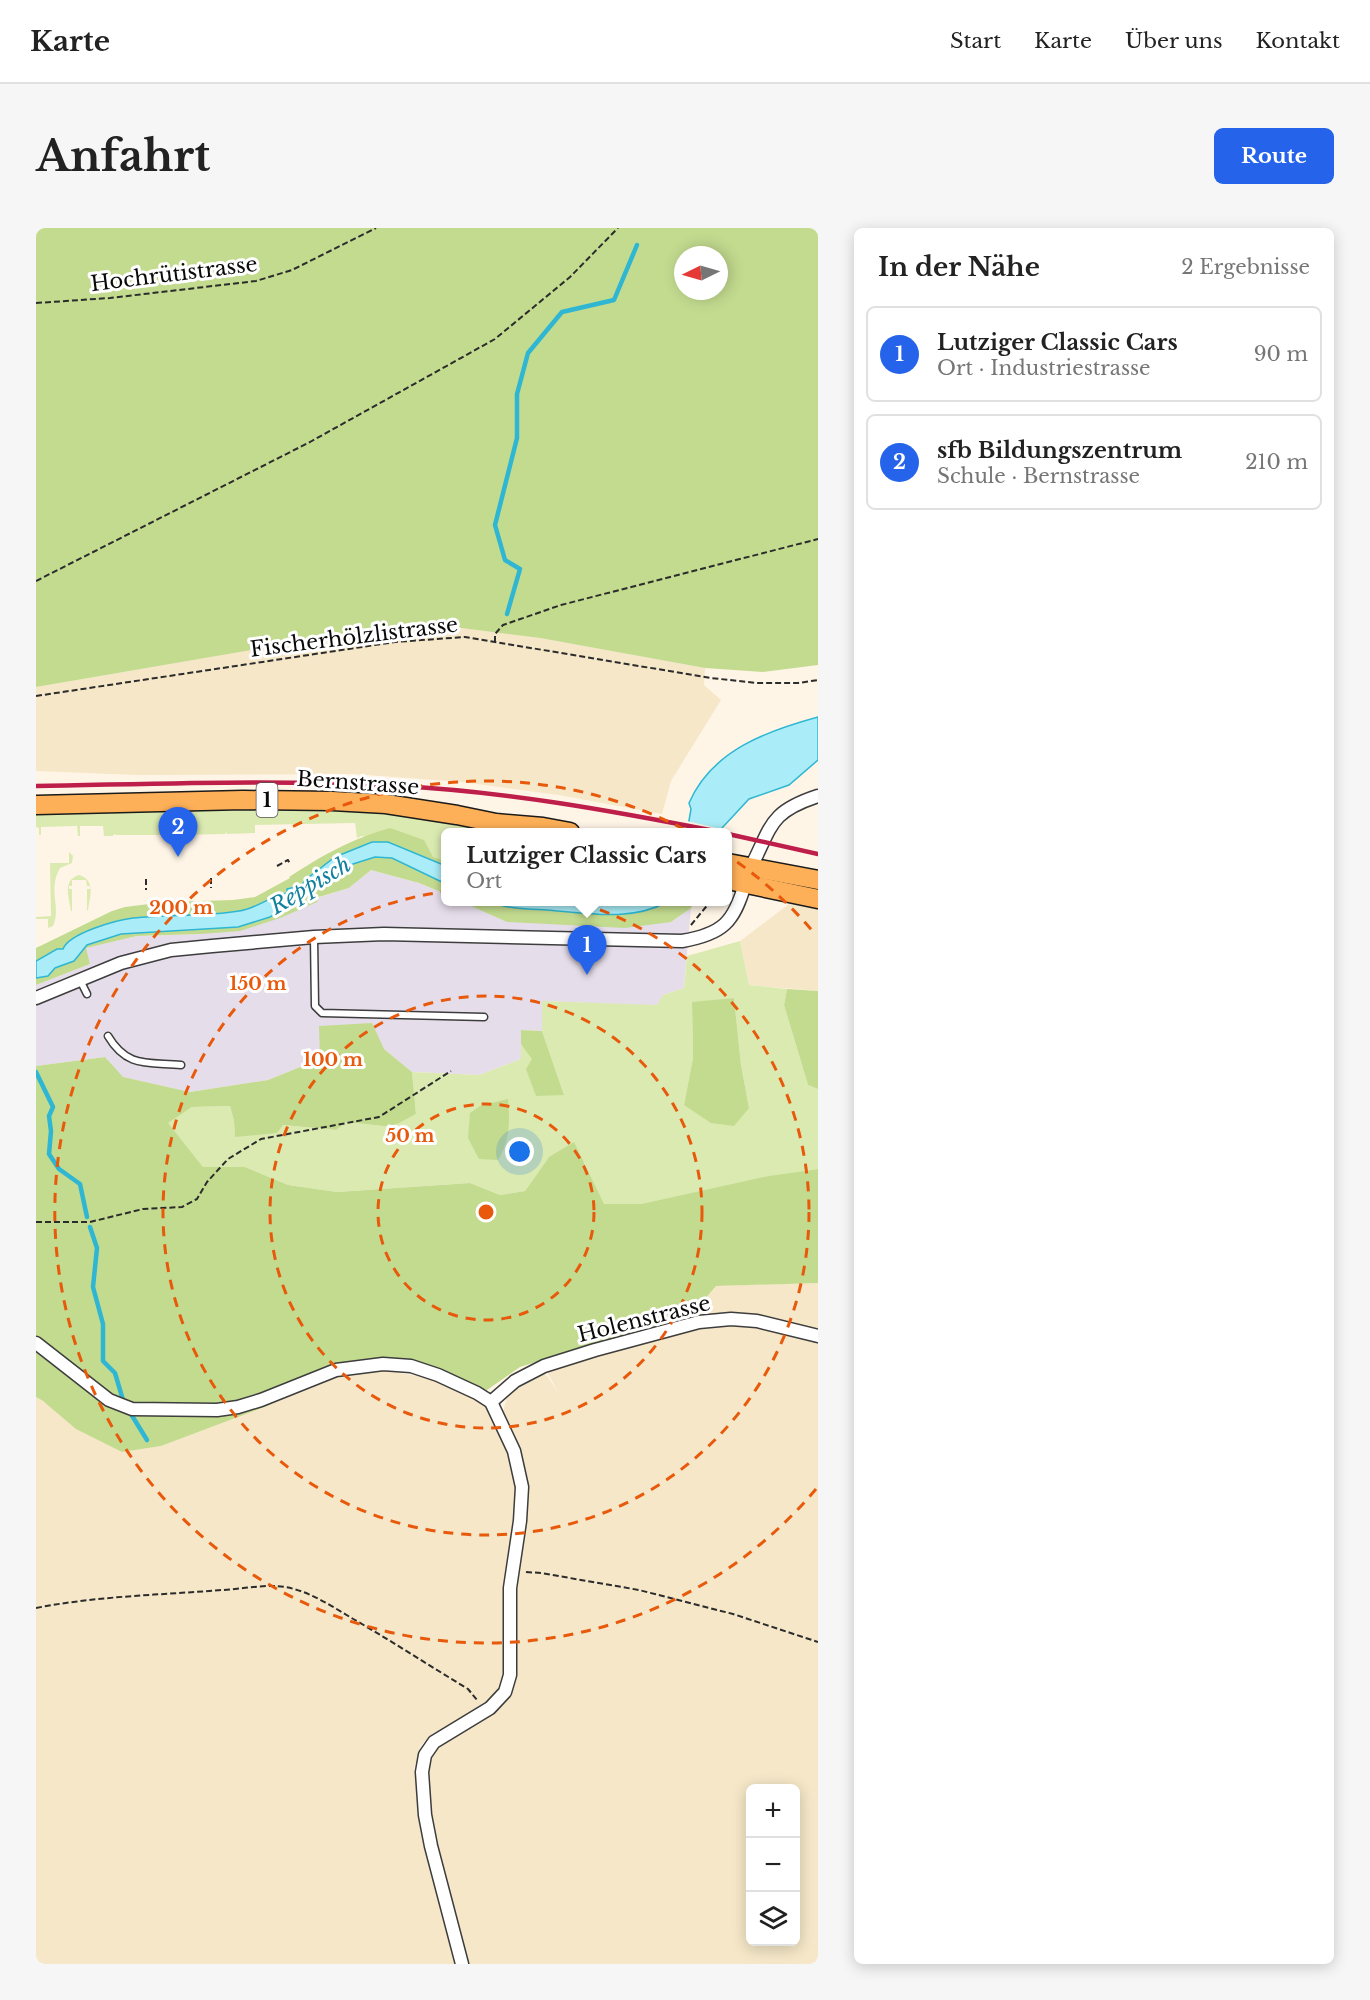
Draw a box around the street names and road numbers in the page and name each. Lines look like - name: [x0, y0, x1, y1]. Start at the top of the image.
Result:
- street label: Hochrütistrasse: [89, 251, 259, 297]
- street label: Fischerhölzlistrasse: [248, 611, 460, 663]
- street label: Bernstrasse: [296, 766, 420, 800]
- road number: 1: [256, 783, 278, 817]
- street label: Holenstrasse: [575, 1290, 713, 1348]

